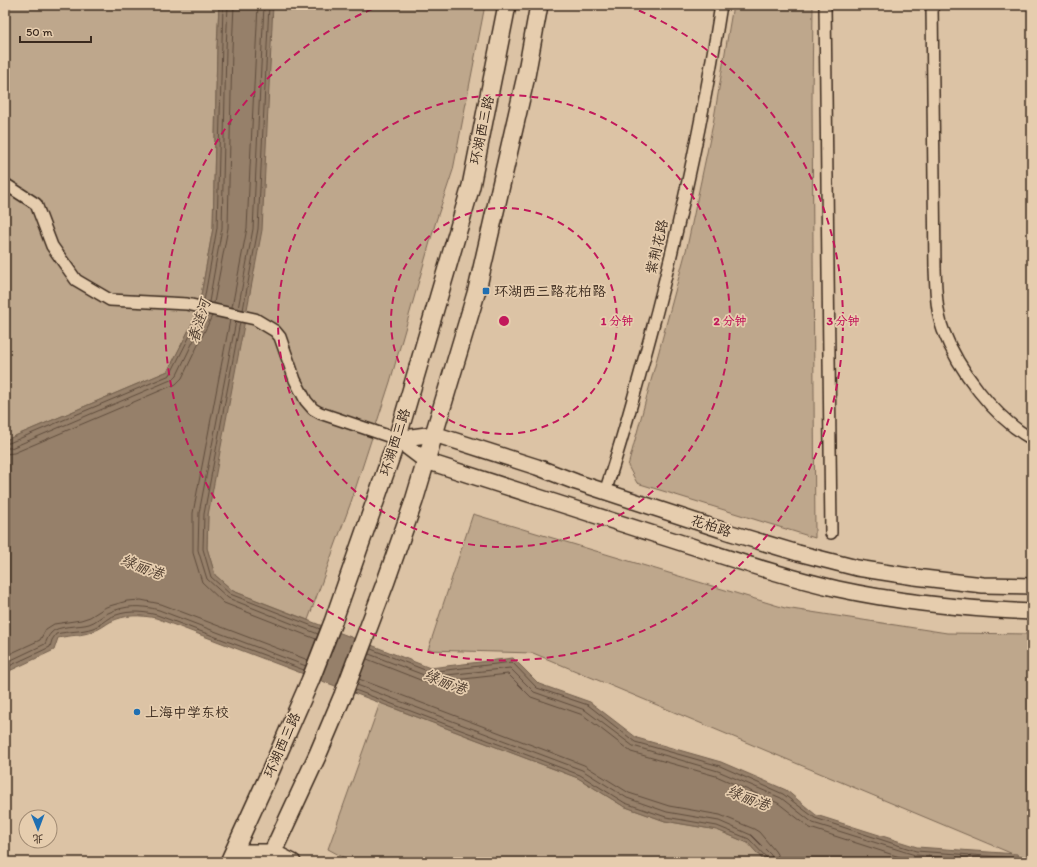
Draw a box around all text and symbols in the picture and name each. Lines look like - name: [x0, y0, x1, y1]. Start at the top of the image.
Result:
- scale bar: [20, 18, 91, 44]
- text: 50 m: [26, 25, 52, 39]
- street label: 环湖西三路: [466, 94, 498, 166]
- street label: 紫荆花路: [642, 218, 672, 276]
- place label: 环湖西三路花柏路: [494, 283, 606, 300]
- marker: 环湖西三路花柏路: [481, 286, 491, 296]
- water label: 春涟河: [184, 294, 215, 345]
- centre of rings: [497, 314, 511, 328]
- text: 1 分钟: [601, 314, 633, 328]
- text: 2 分钟: [713, 314, 747, 328]
- text: 3 分钟: [826, 314, 860, 328]
- street label: 环湖西三路: [376, 406, 414, 478]
- street label: 花柏路: [688, 511, 734, 541]
- water label: 绿丽港: [118, 551, 168, 584]
- water label: 绿丽港: [421, 666, 471, 699]
- place label: 上海中学东校: [145, 704, 229, 721]
- marker: 上海中学东校: [132, 707, 142, 717]
- street label: 环湖西三路: [260, 710, 304, 780]
- water label: 绿丽港: [724, 782, 774, 815]
- north arrow: [18, 809, 58, 849]
- text: 北: [33, 832, 44, 845]

